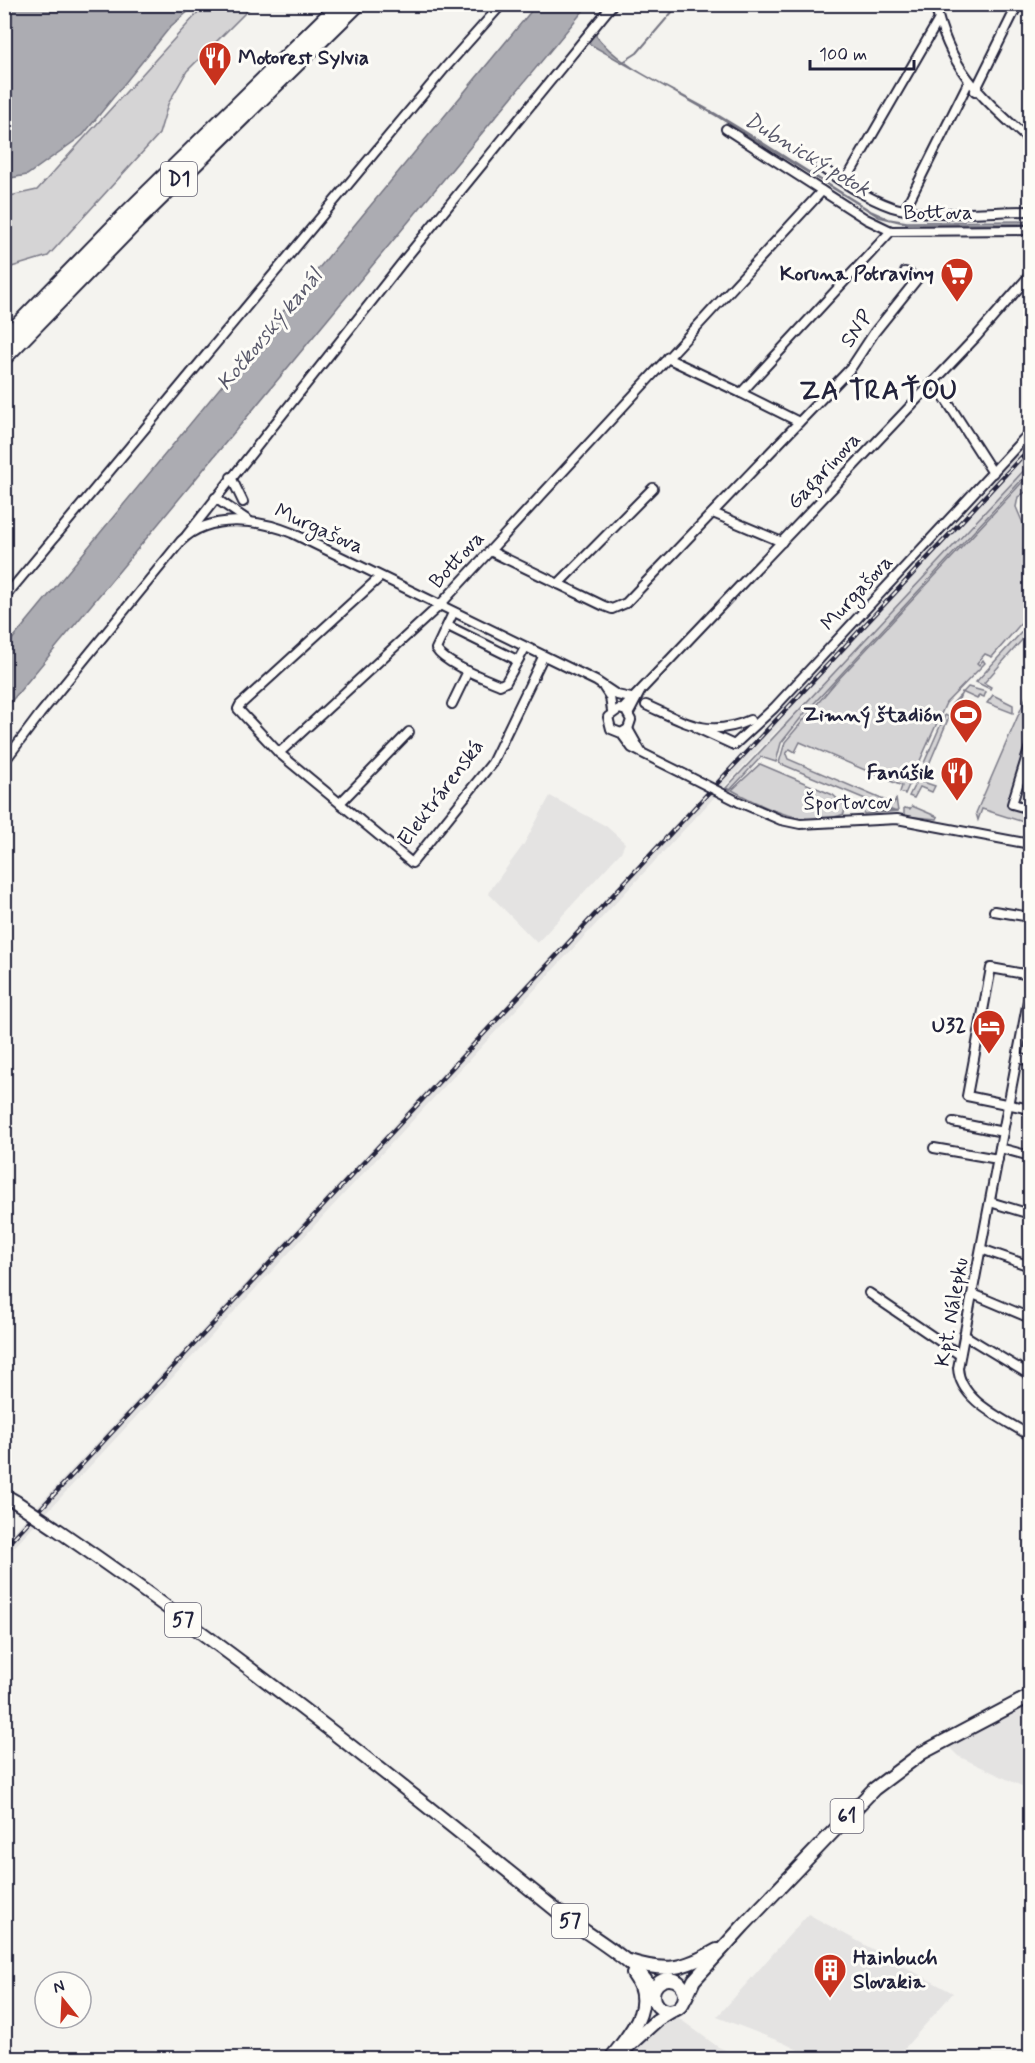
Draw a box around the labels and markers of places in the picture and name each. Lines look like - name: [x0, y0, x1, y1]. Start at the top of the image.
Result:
- restaurant icon: Motorest Sylvia: [197, 40, 233, 87]
- place label: Motorest Sylvia: [238, 44, 369, 72]
- supermarket icon: Koruna Potraviny: [939, 256, 975, 303]
- place label: Koruna Potraviny: [780, 260, 934, 288]
- sports icon: Zimný štadión: [948, 697, 984, 744]
- place label: Zimný štadión: [803, 701, 943, 729]
- restaurant icon: Fanúšik: [939, 755, 975, 802]
- place label: Fanúšik: [867, 759, 934, 787]
- hotel icon: U32: [971, 1008, 1007, 1055]
- place label: U32: [932, 1012, 966, 1040]
- place label: Hainbuch Slovakia: [853, 1944, 938, 1996]
- building icon: Hainbuch Slovakia: [812, 1952, 848, 1999]

